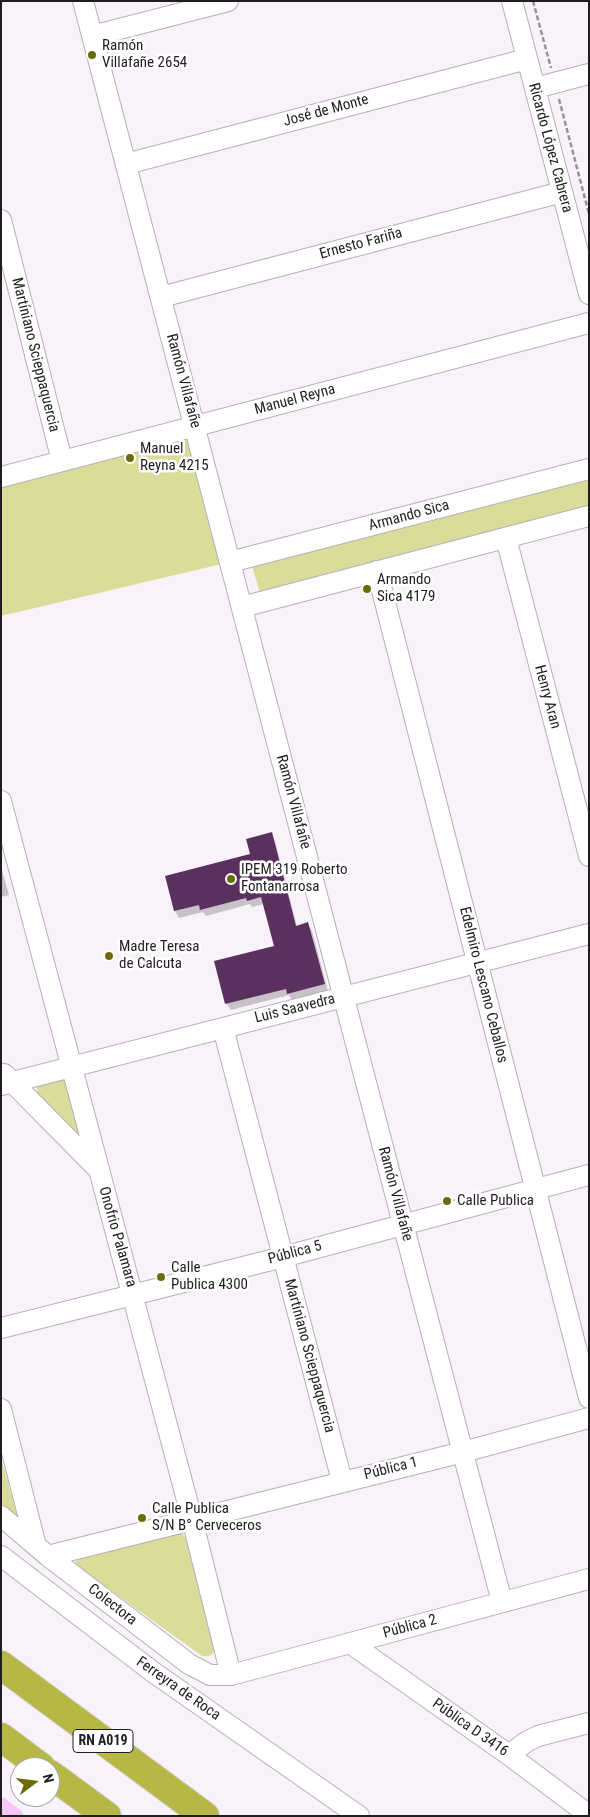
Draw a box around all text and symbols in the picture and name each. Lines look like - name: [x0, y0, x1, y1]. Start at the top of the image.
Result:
- place label: Ramón Villafañe 2654: [102, 37, 187, 72]
- marker: Ramón Villafañe 2654: [86, 49, 98, 61]
- street label: Ricardo López Cabrera: [524, 81, 576, 215]
- street label: José de Monte: [281, 91, 371, 131]
- street label: Ernesto Fariña: [318, 224, 404, 264]
- street label: Martíniano Scieppaquercia: [7, 276, 63, 434]
- street label: Ramón Villafañe: [162, 332, 204, 430]
- street label: Manuel Reyna: [253, 381, 337, 419]
- place label: Manuel Reyna 4215: [140, 440, 209, 475]
- marker: Manuel Reyna 4215: [124, 452, 136, 464]
- street label: Armando Sica: [367, 497, 451, 535]
- place label: Armando Sica 4179: [377, 571, 435, 606]
- marker: Armando Sica 4179: [361, 583, 373, 595]
- street label: Henry Aran: [530, 663, 564, 731]
- street label: Ramón Villafañe: [272, 753, 314, 851]
- place label: IPEM 319 Roberto Fontanarrosa: [241, 861, 348, 896]
- marker: IPEM 319 Roberto Fontanarrosa: [225, 873, 237, 885]
- street label: Edelmiro Lescano Ceballos: [455, 905, 511, 1065]
- place label: Madre Teresa de Calcuta: [119, 938, 199, 973]
- marker: Madre Teresa de Calcuta: [103, 950, 115, 962]
- street label: Luis Saavedra: [253, 990, 337, 1028]
- street label: Ramón Villafañe: [374, 1145, 416, 1243]
- street label: Onofrio Palamara: [94, 1185, 140, 1289]
- place label: Calle Publica: [457, 1192, 534, 1210]
- marker: Calle Publica: [441, 1195, 453, 1207]
- street label: Pública 5: [266, 1237, 324, 1269]
- place label: Calle Publica 4300: [171, 1259, 248, 1294]
- marker: Calle Publica 4300: [155, 1271, 167, 1283]
- street label: Martíniano Scieppaquercia: [280, 1277, 338, 1435]
- street label: Pública 1: [362, 1454, 420, 1484]
- place label: Calle Publica S/N B° Cerveceros: [152, 1500, 262, 1535]
- marker: Calle Publica S/N B° Cerveceros: [136, 1512, 148, 1524]
- street label: Colectora: [84, 1580, 140, 1630]
- street label: Pública 2: [381, 1611, 439, 1643]
- street label: Ferreyra de Roca: [132, 1653, 224, 1725]
- street label: Pública D 3416: [428, 1695, 512, 1761]
- road number: RN A019: [73, 1730, 133, 1752]
- north arrow: [10, 1757, 60, 1807]
- text: N: [40, 1772, 57, 1785]

